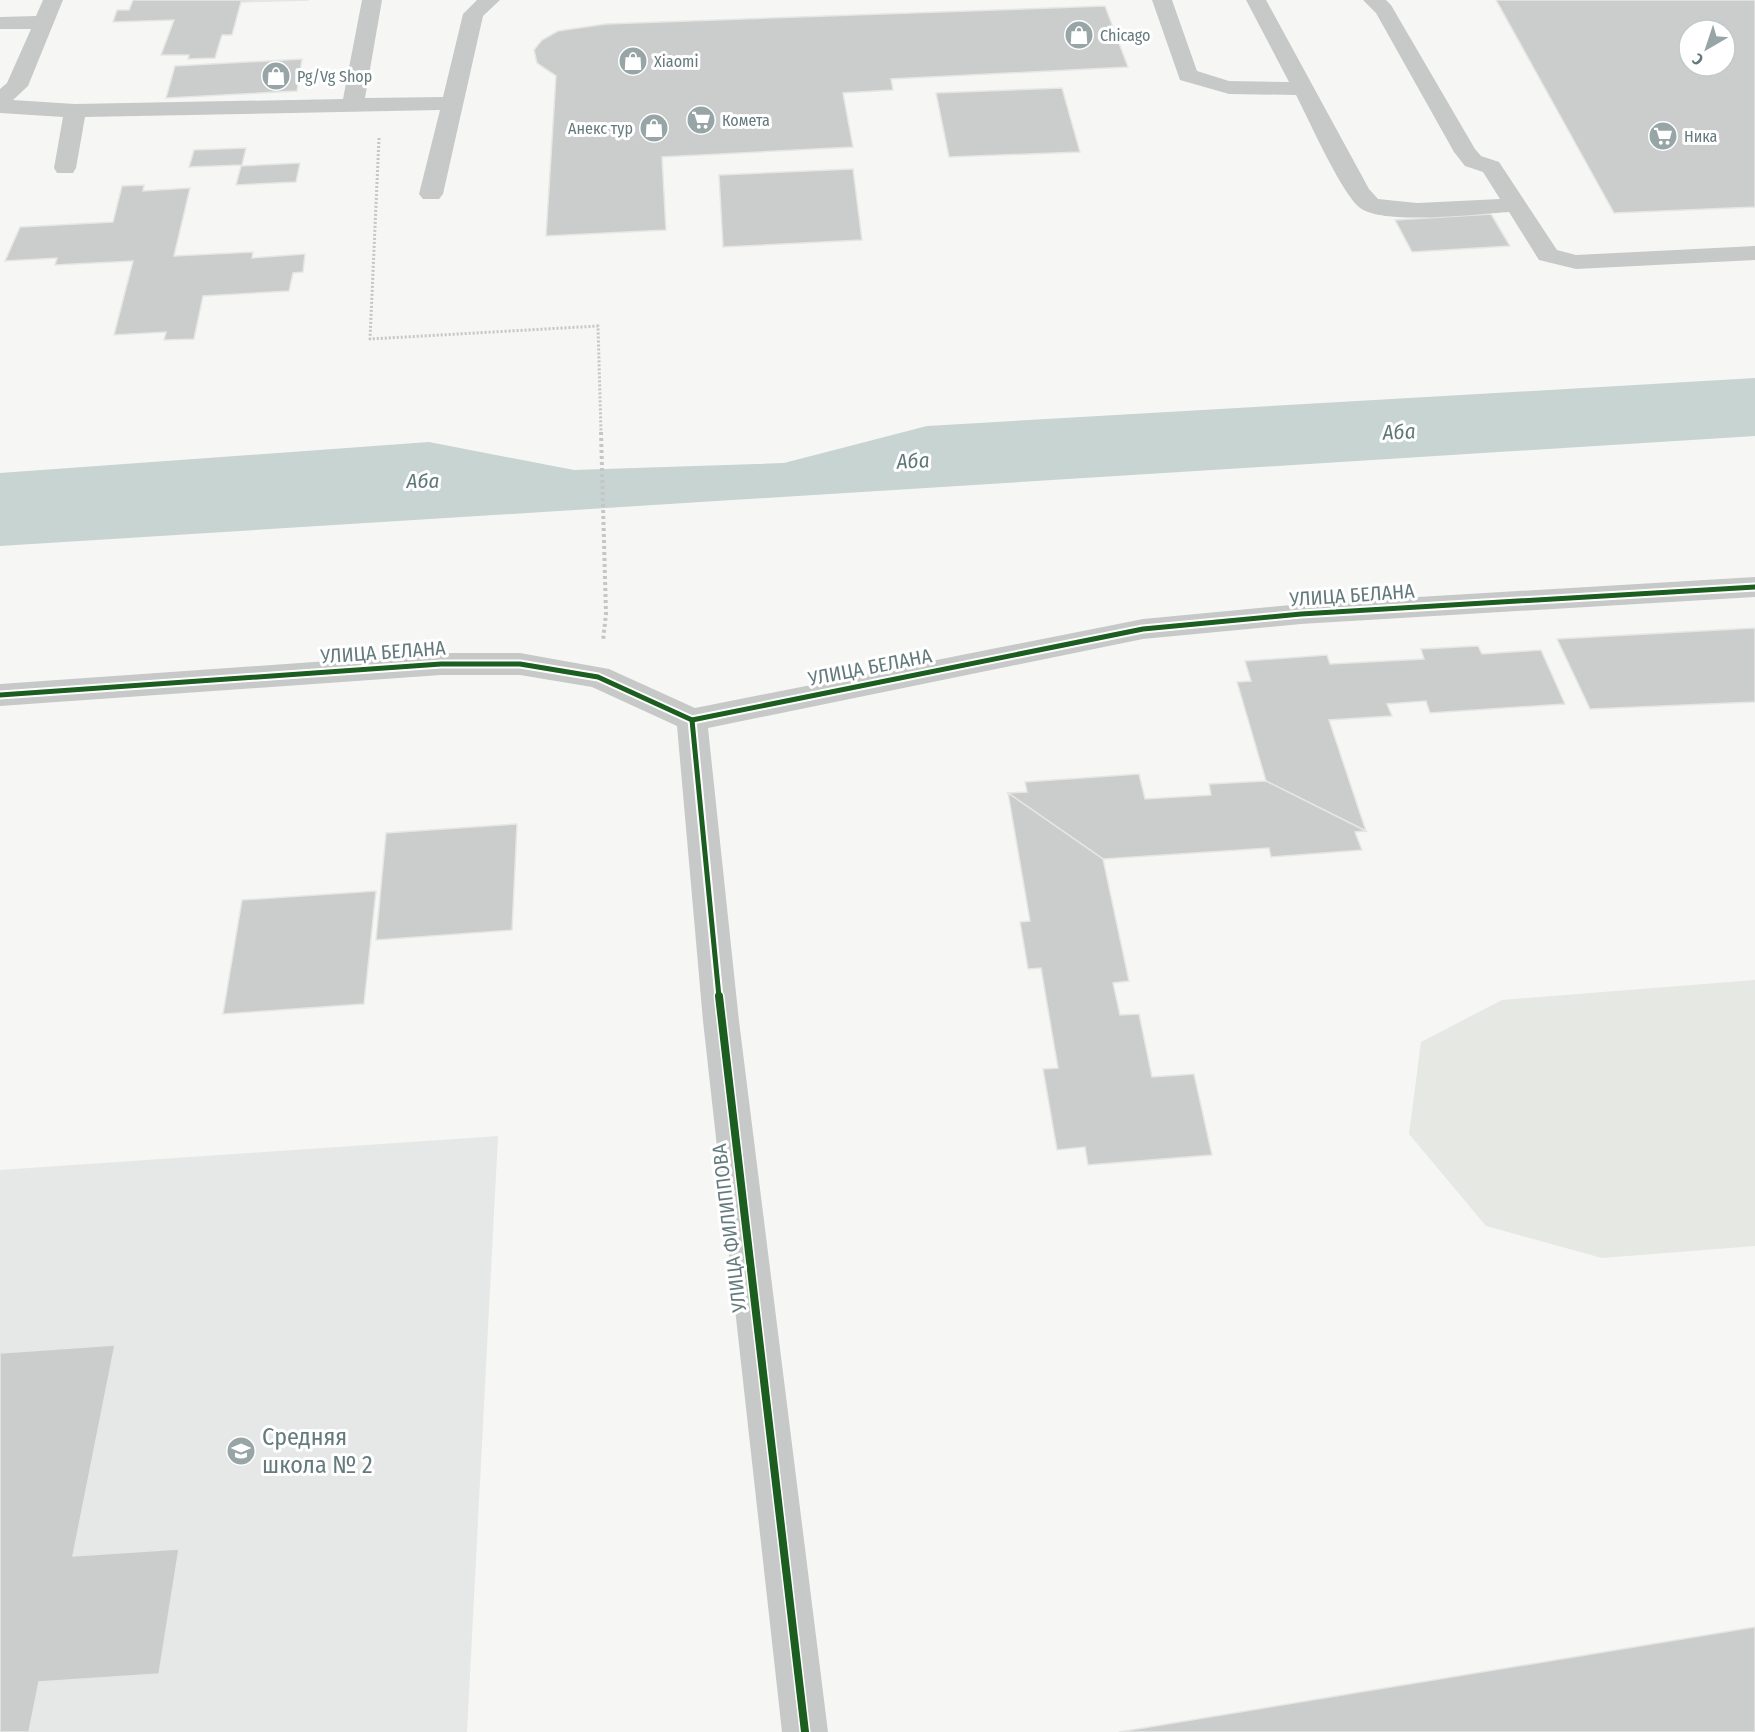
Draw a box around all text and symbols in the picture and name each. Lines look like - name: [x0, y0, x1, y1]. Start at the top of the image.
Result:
- north arrow: [1677, 18, 1737, 78]
- shop icon: Chicago: [1063, 19, 1095, 51]
- place label: Chicago: [1100, 26, 1150, 45]
- shop icon: Xiaomi: [617, 45, 649, 77]
- text: С: [1688, 49, 1707, 69]
- place label: Xiaomi: [654, 52, 698, 71]
- shop icon: Pg/Vg Shop: [260, 60, 292, 92]
- place label: Pg/Vg Shop: [297, 67, 372, 86]
- supermarket icon: Комета: [685, 104, 717, 136]
- place label: Комета: [722, 111, 770, 130]
- shop icon: Анекс тур: [638, 112, 670, 144]
- place label: Анекс тур: [568, 119, 633, 138]
- supermarket icon: Ника: [1647, 120, 1679, 152]
- place label: Ника: [1684, 127, 1718, 146]
- water label: Аба: [1381, 418, 1416, 446]
- water label: Аба: [895, 447, 930, 475]
- water label: Аба: [406, 468, 439, 494]
- street label: УЛИЦА БЕЛАНА: [1288, 579, 1416, 611]
- street label: УЛИЦА БЕЛАНА: [319, 636, 447, 668]
- street label: УЛИЦА БЕЛАНА: [805, 643, 934, 691]
- street label: УЛИЦА ФИЛИППОВА: [707, 1142, 751, 1314]
- place label: Средняя школа № 2: [262, 1423, 373, 1479]
- school or university icon: Средняя школа № 2: [225, 1435, 257, 1467]

